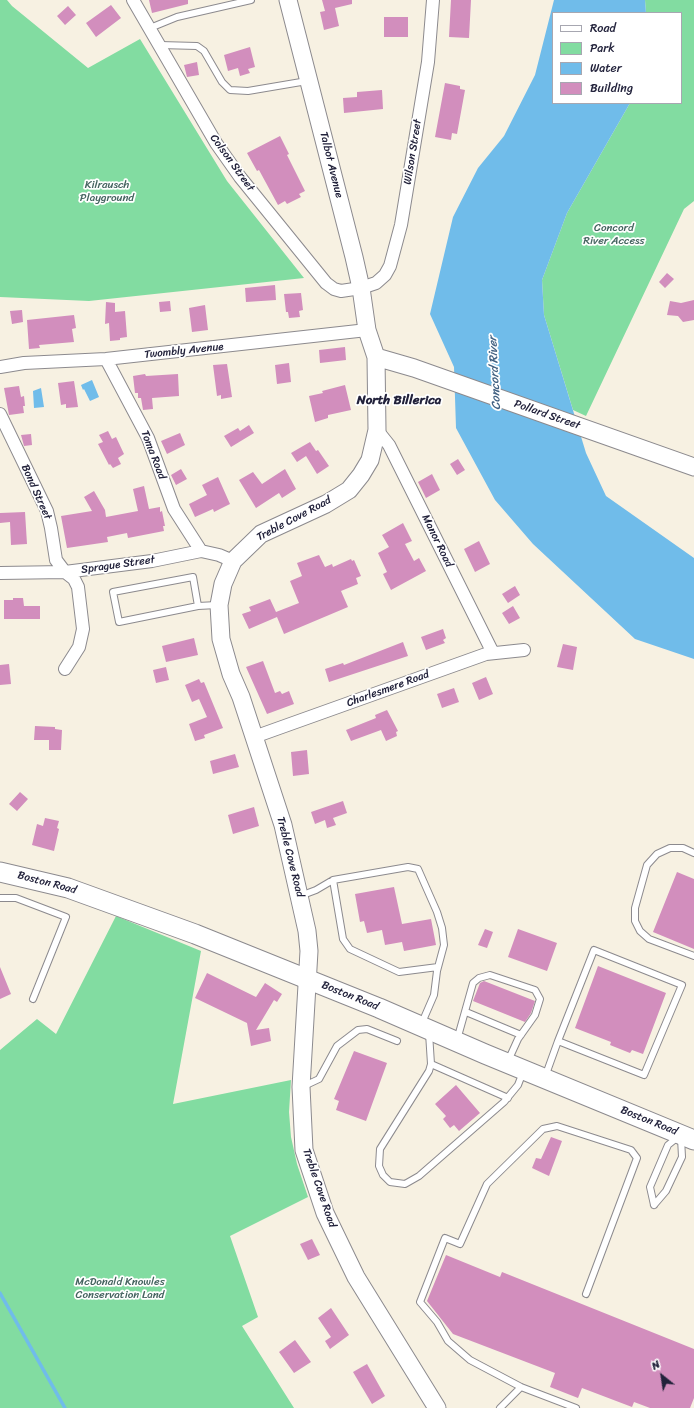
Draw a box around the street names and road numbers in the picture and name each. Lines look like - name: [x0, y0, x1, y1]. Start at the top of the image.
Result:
- street label: Wilson Street: [401, 118, 425, 186]
- street label: Talbot Avenue: [316, 131, 346, 199]
- street label: Colson Street: [207, 132, 257, 194]
- street label: Twombly Avenue: [144, 340, 224, 362]
- street label: Pollard Street: [512, 397, 582, 433]
- street label: Toma Road: [138, 429, 168, 481]
- street label: Bond Street: [18, 462, 54, 522]
- street label: Treble Cove Road: [254, 494, 334, 544]
- street label: Manor Road: [419, 513, 455, 569]
- street label: Sprague Street: [80, 553, 156, 577]
- street label: Charlesmere Road: [345, 668, 431, 710]
- street label: Treble Cove Road: [274, 815, 306, 899]
- street label: Boston Road: [16, 869, 78, 897]
- street label: Boston Road: [320, 979, 380, 1013]
- street label: Boston Road: [619, 1104, 679, 1138]
- street label: Treble Cove Road: [299, 1147, 339, 1229]

